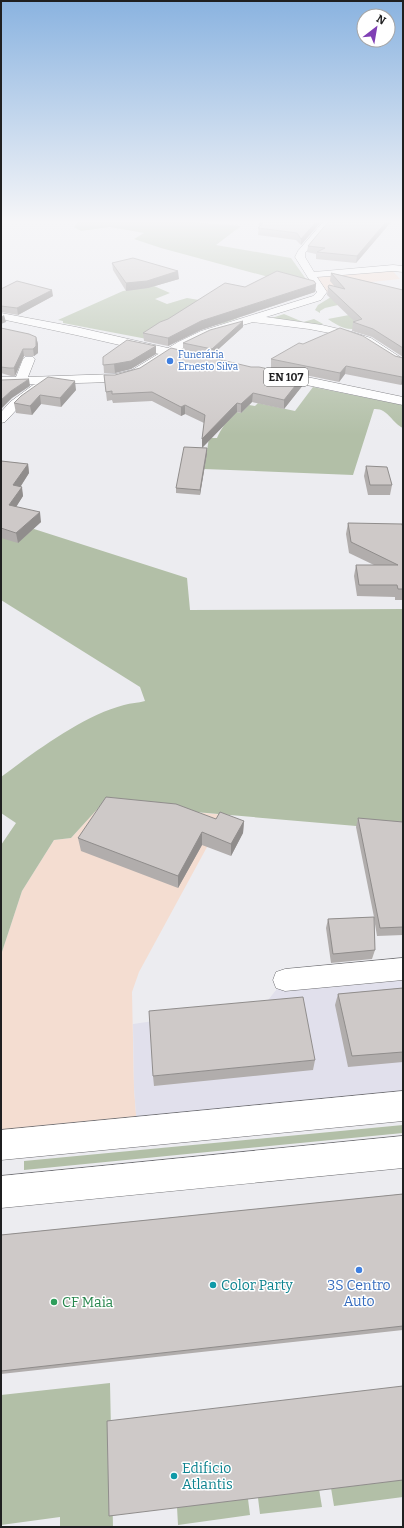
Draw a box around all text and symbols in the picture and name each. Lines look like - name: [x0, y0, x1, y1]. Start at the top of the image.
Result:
- north arrow: [356, 8, 396, 48]
- text: N: [374, 12, 388, 28]
- place label: Funerária Ernesto Silva: [178, 349, 239, 373]
- marker: Funerária Ernesto Silva: [165, 356, 175, 366]
- road number: EN 107: [264, 368, 308, 386]
- marker: 3S Centro Auto: [354, 1265, 364, 1275]
- place label: Color Party: [221, 1277, 294, 1294]
- place label: 3S Centro Auto: [327, 1277, 391, 1310]
- marker: Color Party: [208, 1280, 218, 1290]
- place label: CF Maia: [62, 1294, 114, 1311]
- marker: CF Maia: [49, 1297, 59, 1307]
- place label: Edificio Atlantis: [182, 1460, 233, 1493]
- marker: Edificio Atlantis: [169, 1471, 179, 1481]

